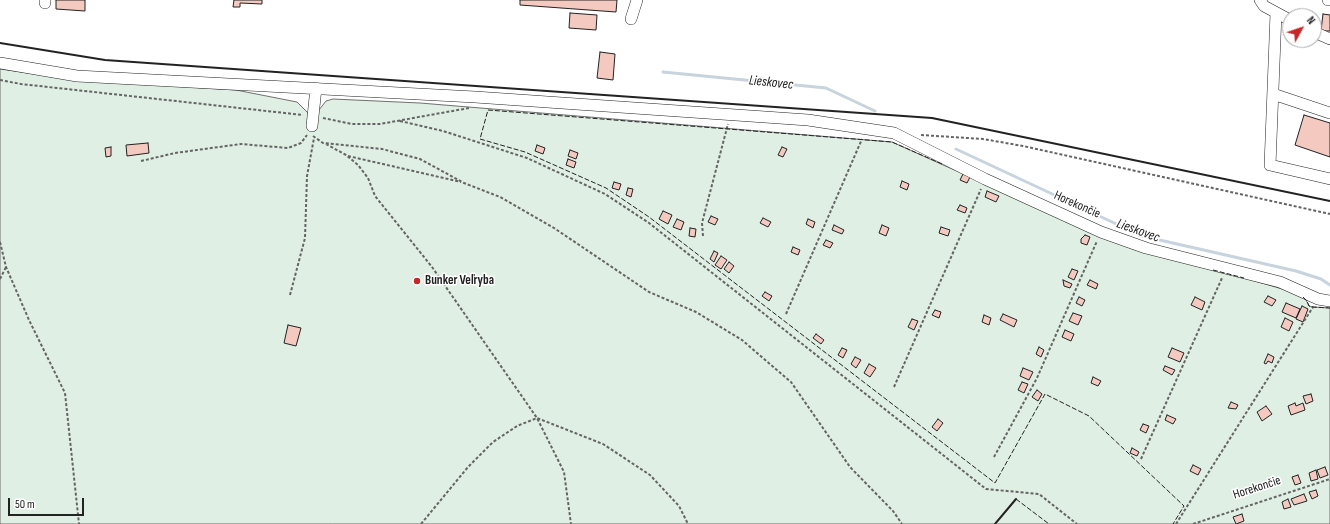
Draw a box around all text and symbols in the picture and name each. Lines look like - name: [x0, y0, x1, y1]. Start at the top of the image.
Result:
- north arrow: [1282, 8, 1322, 48]
- text: N: [1304, 14, 1318, 27]
- water label: Lieskovec: [748, 72, 794, 94]
- street label: Horekončie: [1051, 188, 1103, 222]
- water label: Lieskovec: [1114, 215, 1162, 247]
- place label: Bunker Veľryba: [425, 273, 494, 289]
- marker: Bunker Veľryba: [412, 276, 422, 286]
- street label: Horekončie: [1231, 473, 1283, 503]
- scale bar: [10, 490, 86, 516]
- text: 50 m: [15, 497, 35, 512]

